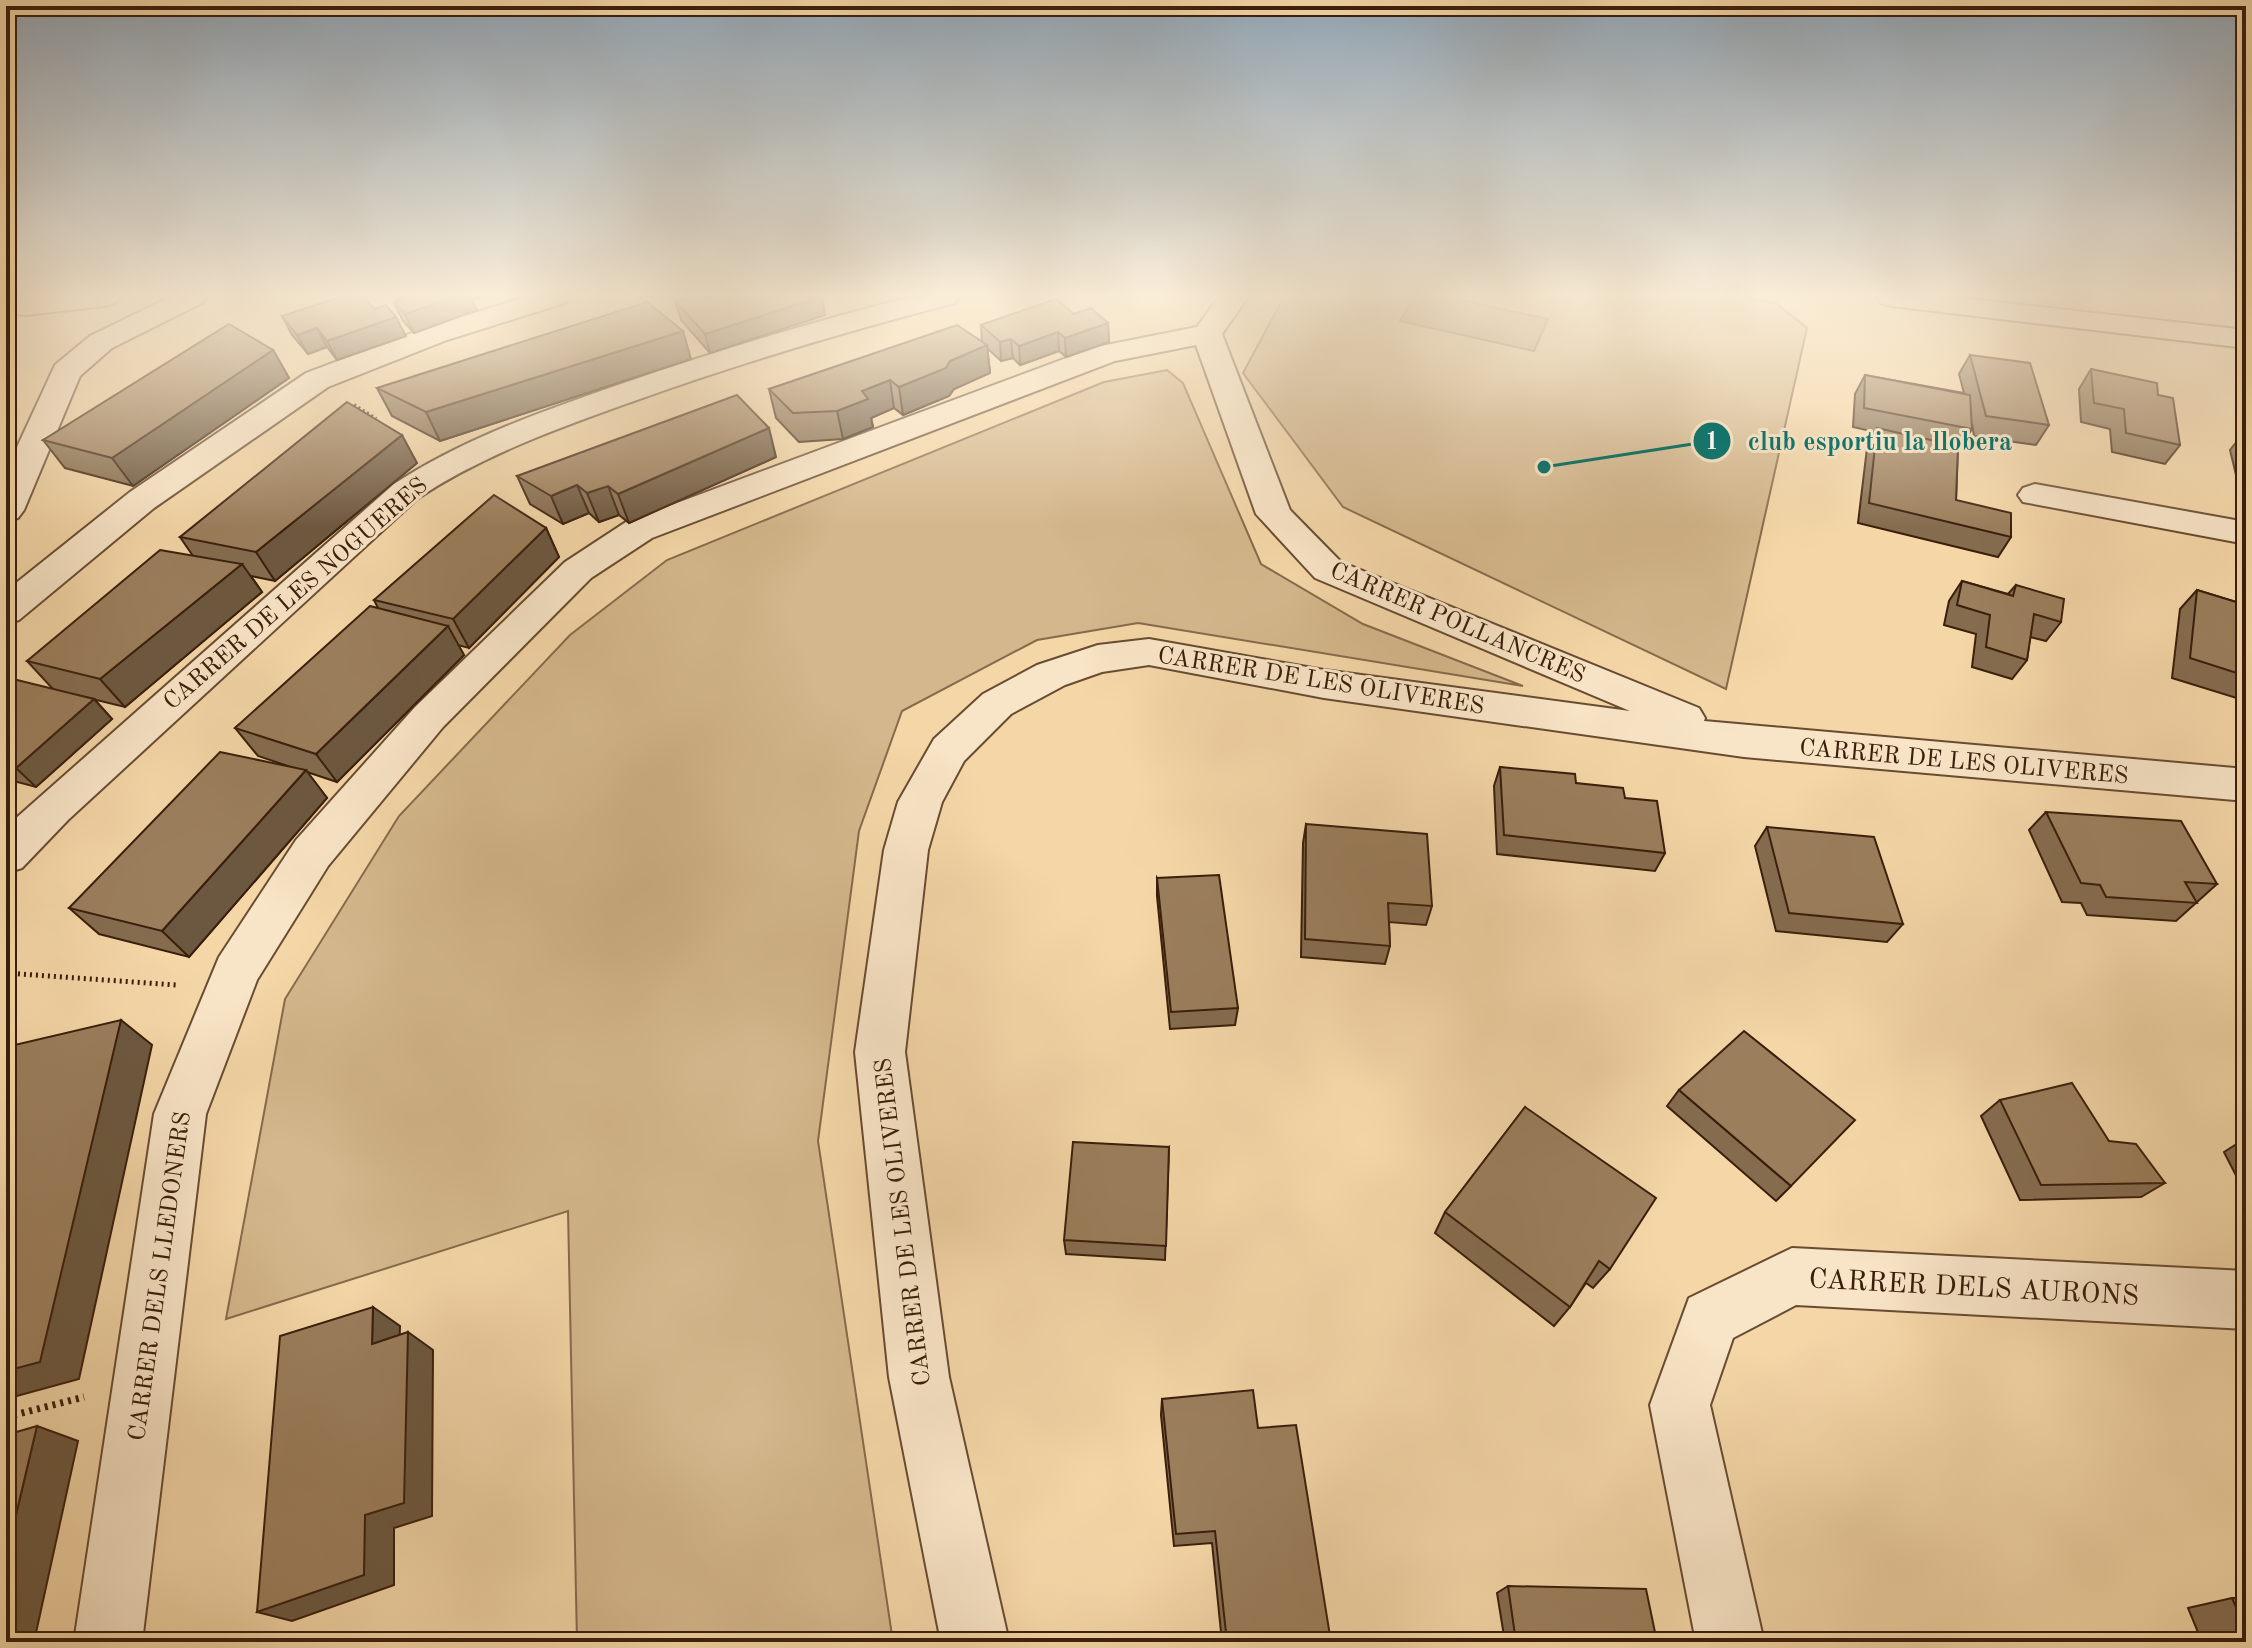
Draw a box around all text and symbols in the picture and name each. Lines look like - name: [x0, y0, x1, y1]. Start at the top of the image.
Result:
- callout: club esportiu la llobera: [1692, 416, 2029, 466]
- text: club esportiu la llobera: [1748, 430, 2012, 456]
- text: 1: [1705, 431, 1719, 455]
- street label: CARRER DE LES NOGUERES: [160, 474, 433, 715]
- street label: CARRER POLLANCRES: [1326, 559, 1588, 689]
- street label: CARRER DE LES OLIVERES: [1156, 644, 1486, 720]
- street label: CARRER DE LES OLIVERES: [1798, 737, 2129, 789]
- street label: CARRER DE LES OLIVERES: [872, 1056, 936, 1387]
- street label: CARRER DELS LLEDONERS: [126, 1110, 196, 1442]
- street label: CARRER DELS AURONS: [1808, 1266, 2140, 1312]

